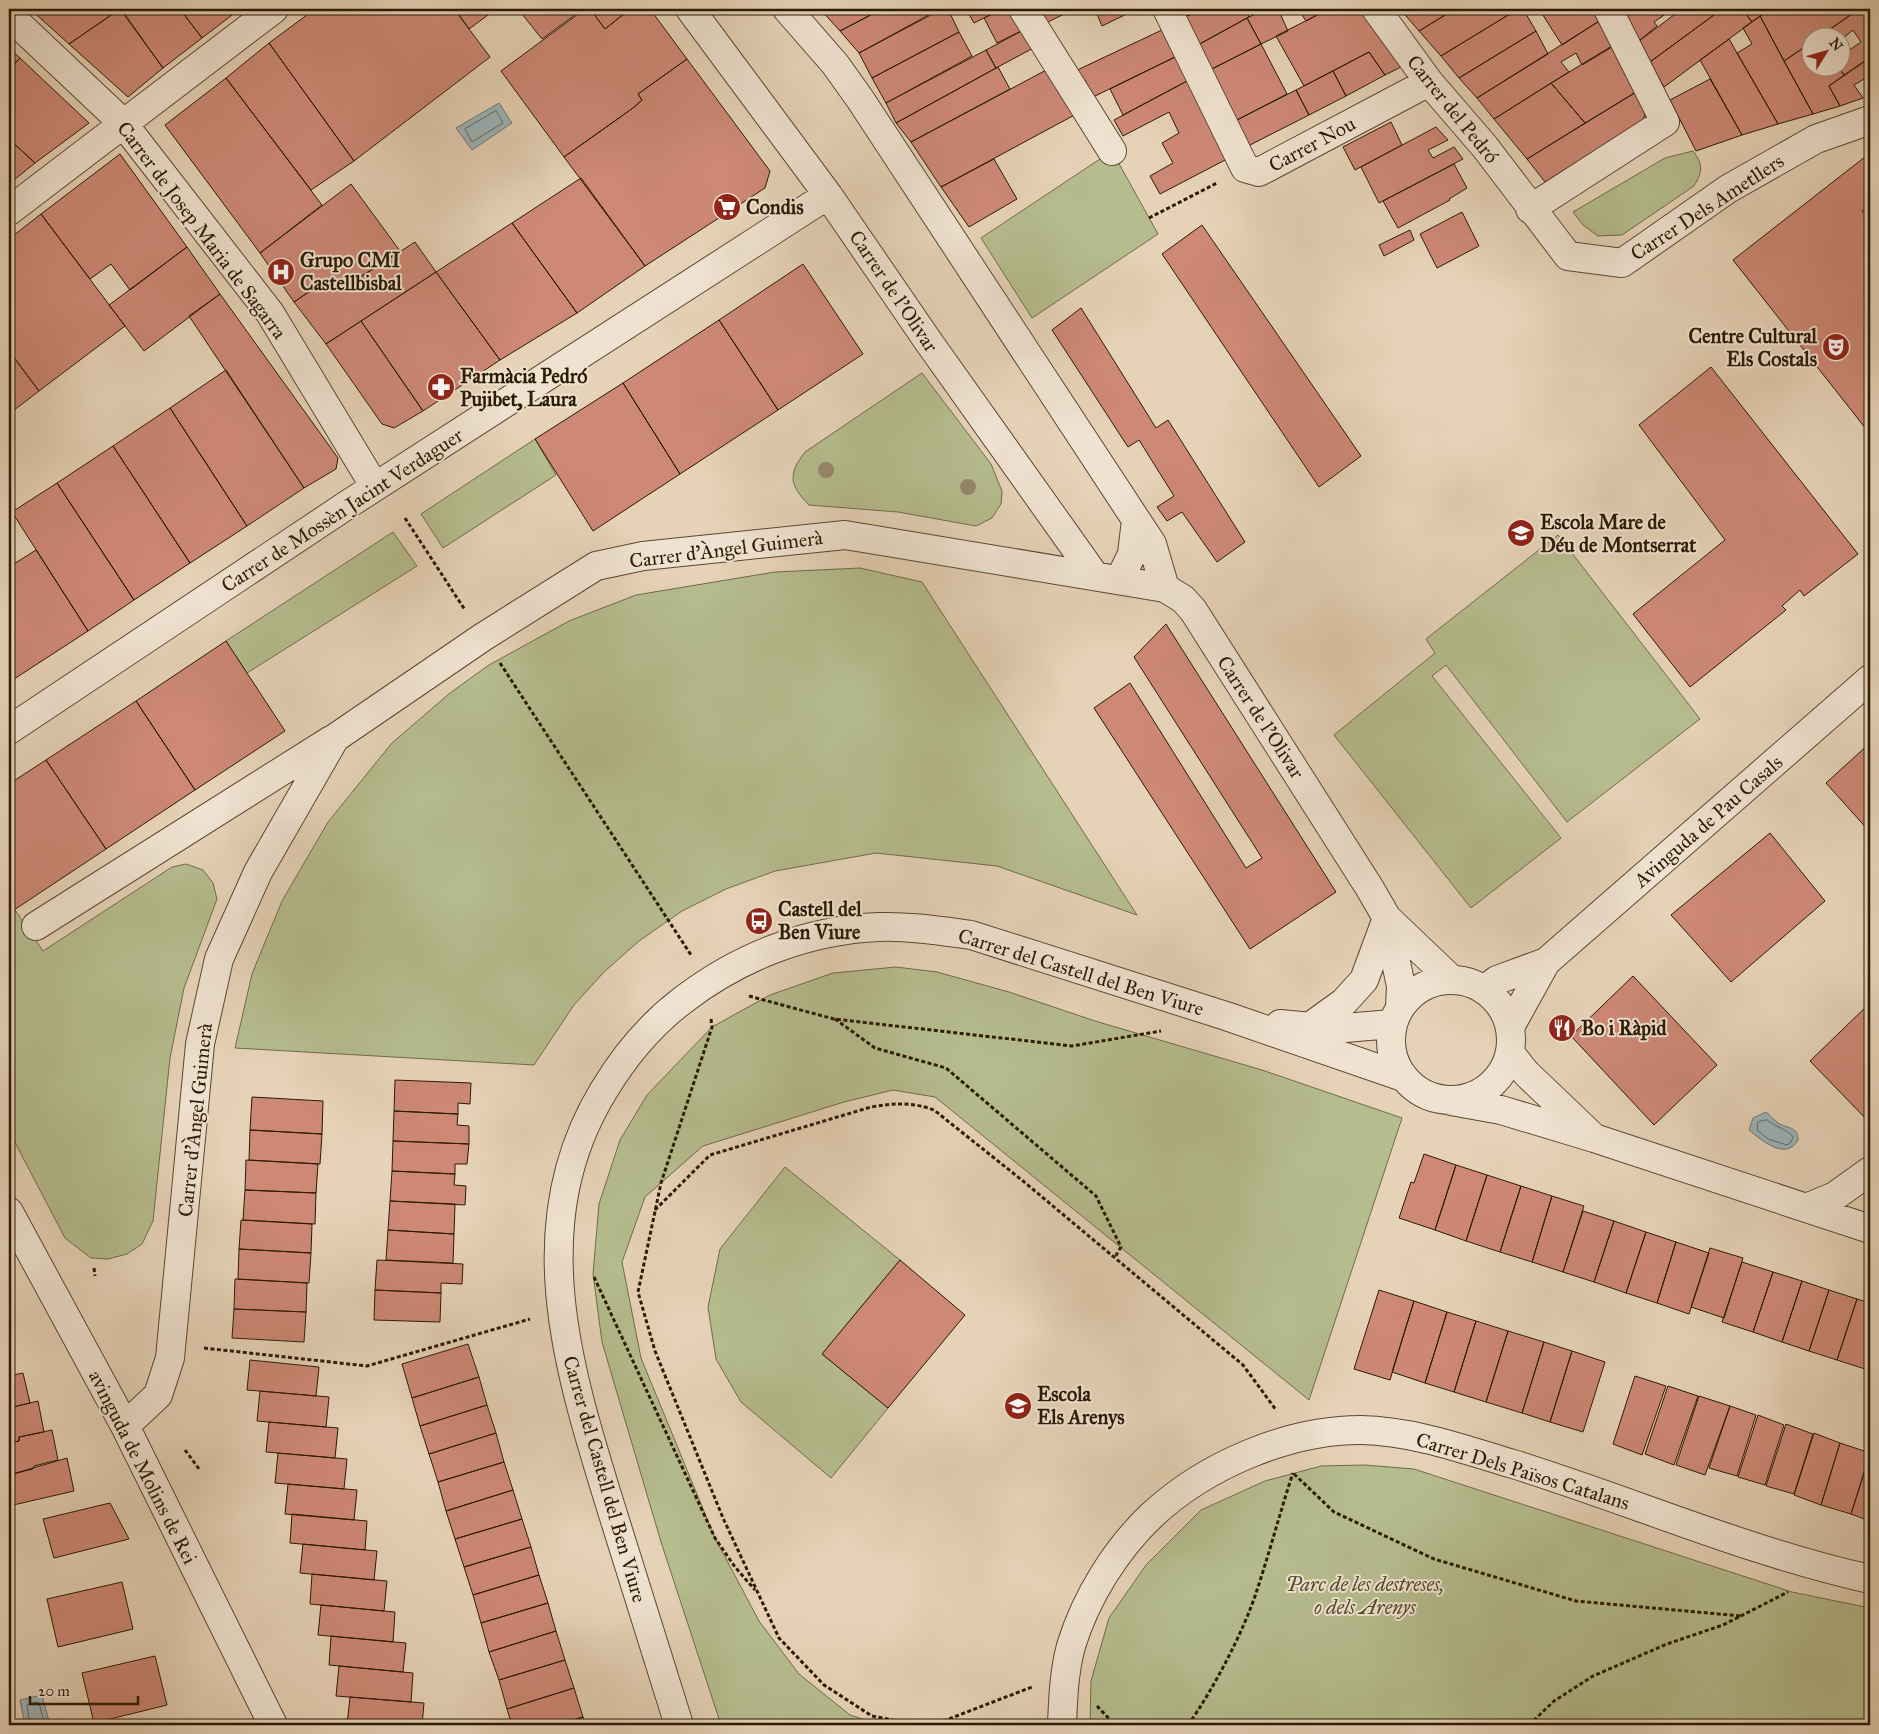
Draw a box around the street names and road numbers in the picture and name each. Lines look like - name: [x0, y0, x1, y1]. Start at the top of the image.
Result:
- street label: Carrer del Pedró: [1402, 50, 1504, 168]
- street label: Carrer Nou: [1265, 111, 1360, 177]
- street label: Carrer de Josep Maria de Sagarra: [111, 116, 292, 345]
- street label: Carrer Dels Ametllers: [1626, 149, 1788, 265]
- street label: Carrer de l'Olivar: [844, 226, 944, 357]
- street label: Carrer de Mossèn Jacint Verdaguer: [217, 423, 468, 598]
- street label: Carrer d'Àngel Guimerà: [628, 524, 825, 574]
- street label: Carrer de l'Olivar: [1212, 651, 1310, 783]
- street label: Avinguda de Pau Casals: [1628, 750, 1788, 894]
- street label: Carrer del Castell del Ben Viure: [955, 923, 1207, 1021]
- street label: Carrer d'Àngel Guimerà: [172, 1021, 218, 1218]
- street label: Carrer del Castell del Ben Viure: [558, 1353, 652, 1605]
- street label: avinguda de Molins de Rei: [83, 1366, 203, 1569]
- street label: Carrer Dels Països Catalans: [1413, 1427, 1633, 1515]

